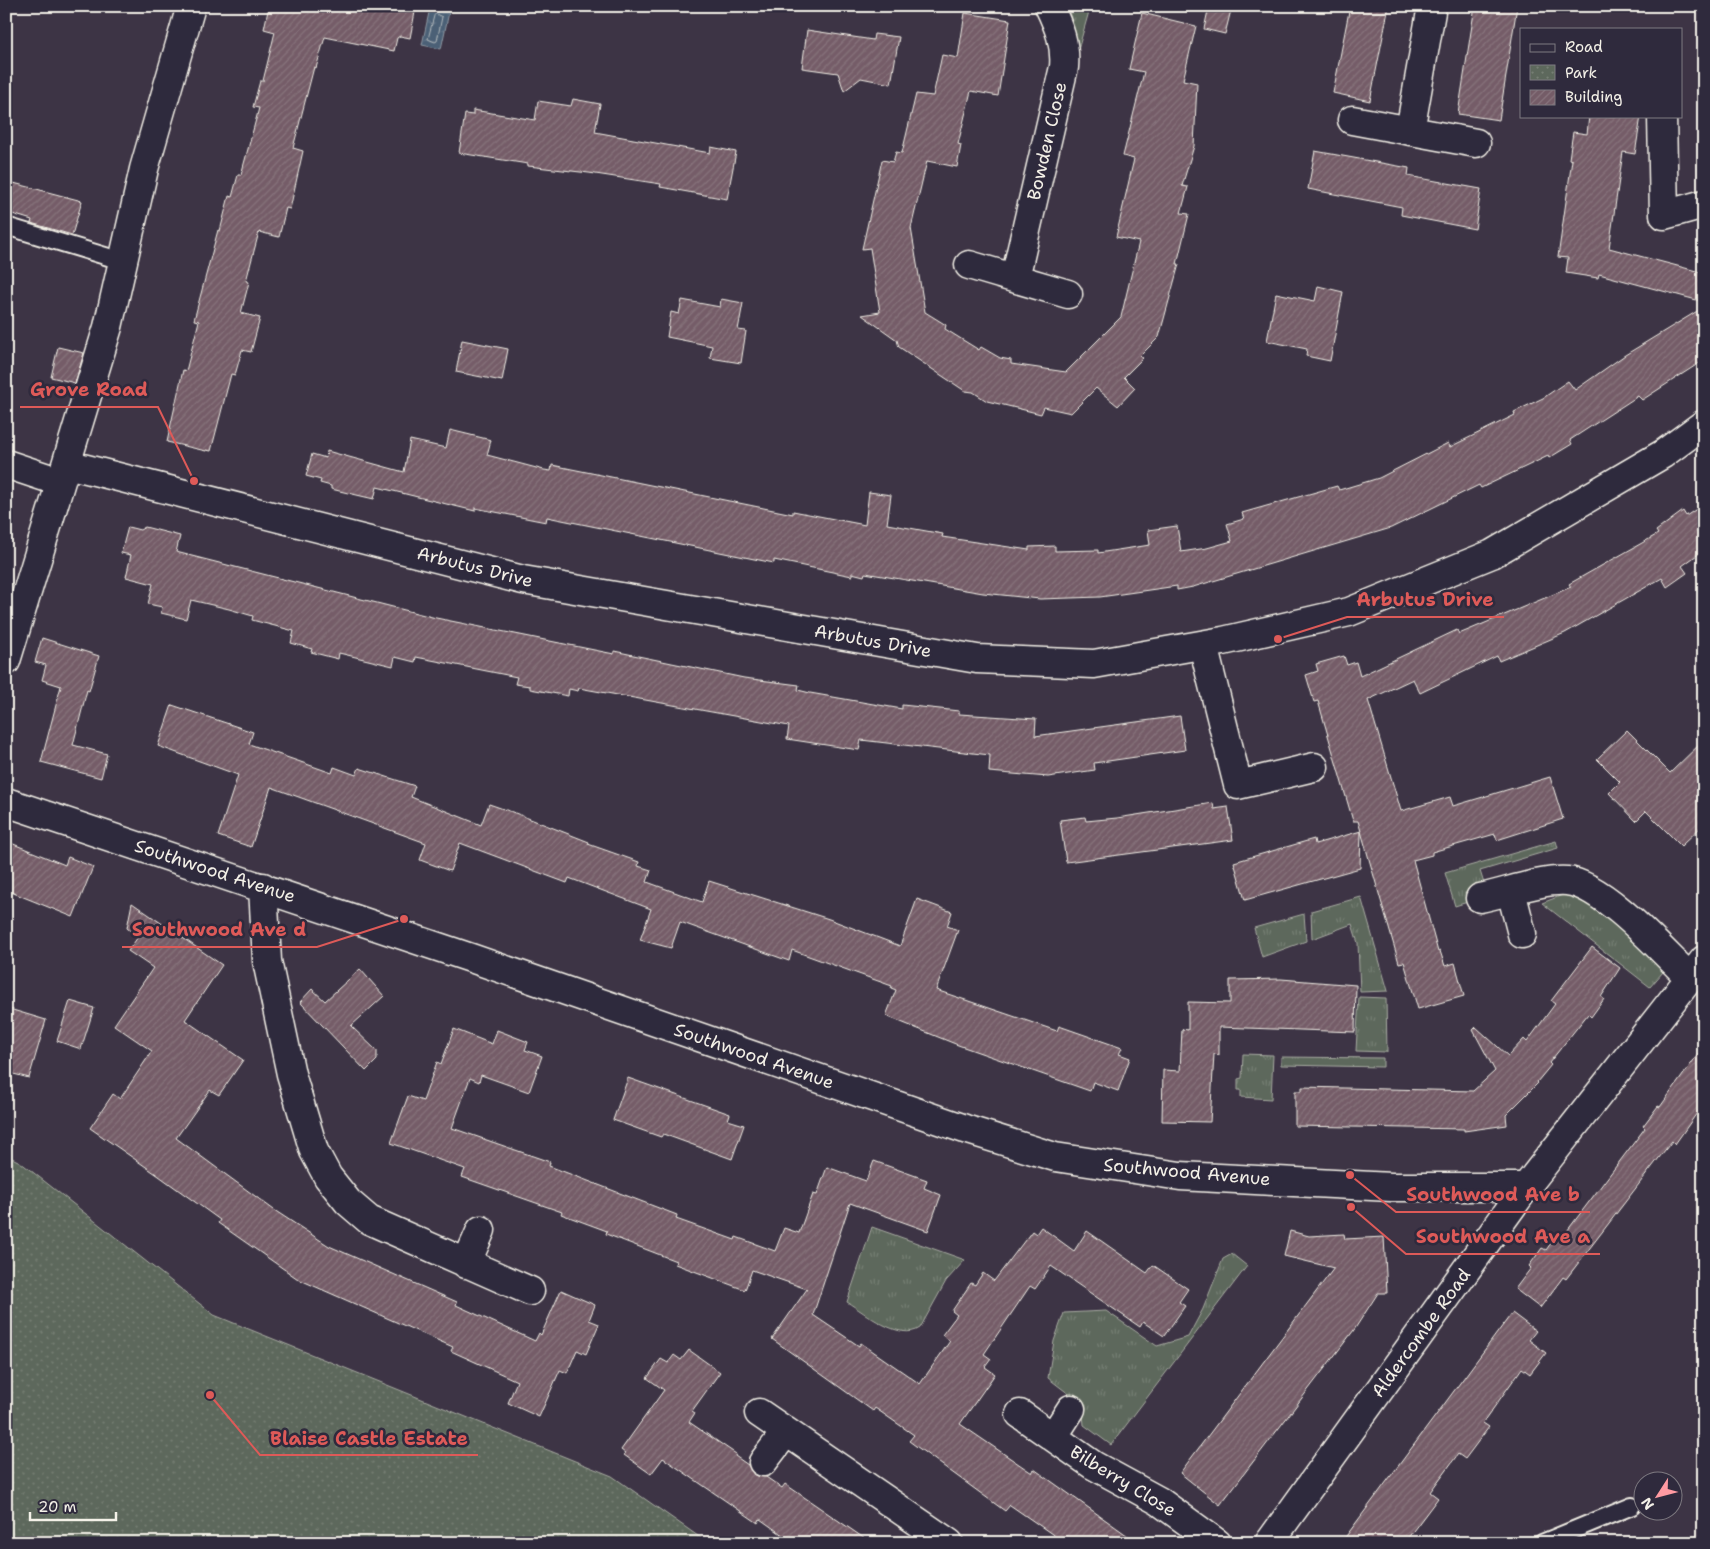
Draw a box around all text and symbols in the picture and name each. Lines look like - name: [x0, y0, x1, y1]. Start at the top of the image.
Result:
- legend: [1520, 28, 1682, 118]
- text: Road: [1565, 37, 1603, 57]
- text: Park: [1565, 63, 1597, 83]
- street label: Bowden Close: [1022, 79, 1072, 203]
- text: Building: [1565, 87, 1622, 107]
- callout: Grove Road: [20, 373, 158, 407]
- text: Grove Road: [30, 377, 148, 402]
- street label: Arbutus Drive: [415, 541, 535, 593]
- callout: Arbutus Drive: [1347, 583, 1504, 617]
- text: Arbutus Drive: [1356, 587, 1494, 612]
- street label: Arbutus Drive: [812, 619, 934, 663]
- street label: Southwood Avenue: [132, 834, 298, 908]
- callout: Southwood Ave d: [122, 913, 317, 947]
- text: Southwood Ave d: [132, 917, 306, 942]
- street label: Southwood Avenue: [671, 1017, 837, 1095]
- street label: Southwood Avenue: [1102, 1153, 1272, 1191]
- callout: Southwood Ave b: [1396, 1178, 1590, 1212]
- text: Southwood Ave b: [1406, 1182, 1580, 1207]
- callout: Southwood Ave a: [1406, 1220, 1600, 1254]
- text: Southwood Ave a: [1416, 1224, 1590, 1249]
- street label: Aldercombe Road: [1366, 1264, 1476, 1402]
- callout: Blaise Castle Estate: [260, 1421, 478, 1455]
- text: Blaise Castle Estate: [270, 1426, 468, 1451]
- street label: Bilberry Close: [1066, 1440, 1180, 1522]
- north arrow: [1632, 1472, 1682, 1522]
- scale bar: [30, 1489, 116, 1521]
- text: N: [1637, 1494, 1658, 1513]
- text: 20 m: [38, 1497, 77, 1517]

